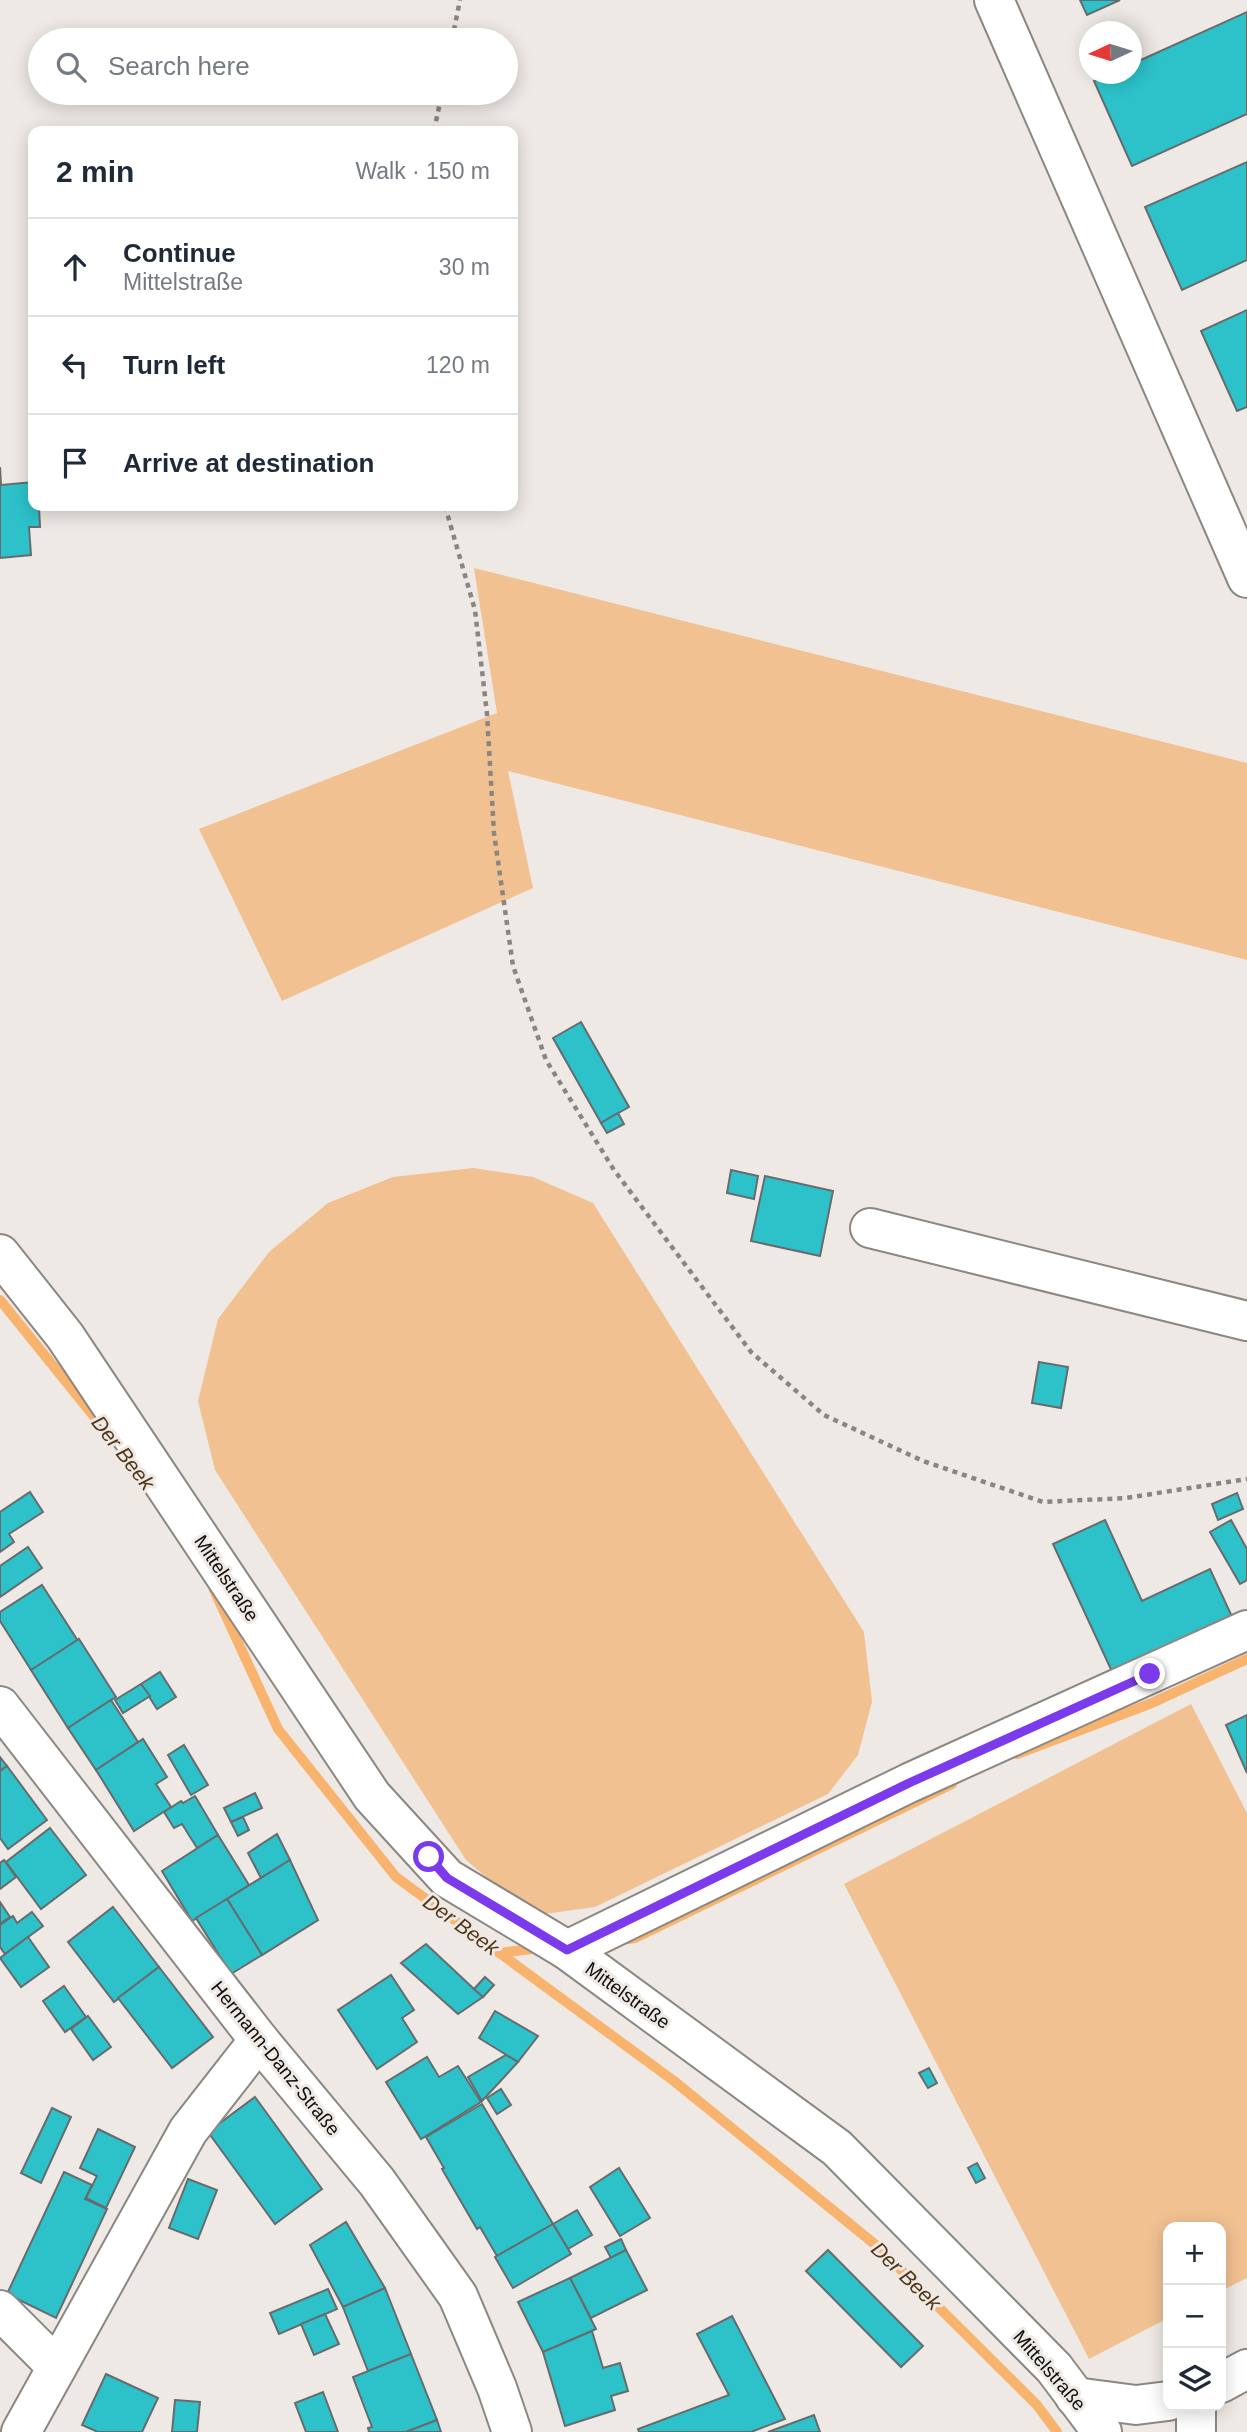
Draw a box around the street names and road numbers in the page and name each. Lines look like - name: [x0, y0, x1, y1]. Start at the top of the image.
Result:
- street label: Mittelstraße: [190, 1531, 263, 1625]
- street label: Mittelstraße: [581, 1958, 674, 2033]
- street label: Hermann-Danz-Straße: [207, 1977, 344, 2140]
- street label: Mittelstraße: [1009, 2326, 1090, 2415]

